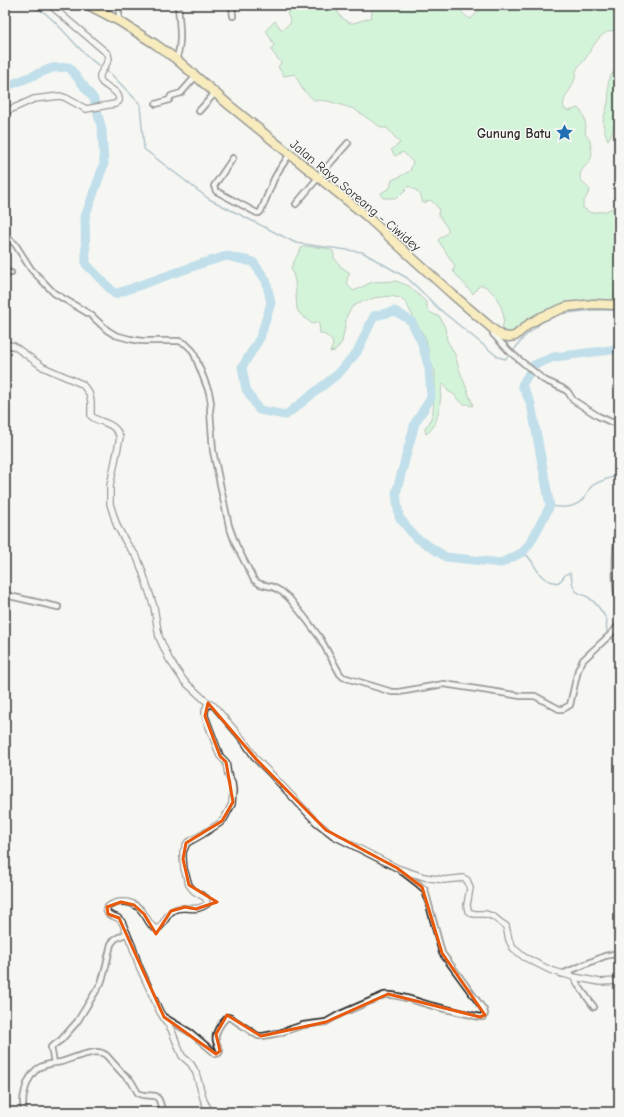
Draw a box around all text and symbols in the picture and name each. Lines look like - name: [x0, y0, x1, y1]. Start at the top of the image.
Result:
- place icon: Gunung Batu: [554, 123, 574, 143]
- place label: Gunung Batu: [477, 126, 551, 141]
- street label: Jalan Raya Soreang - Ciwidey: [287, 136, 424, 255]

